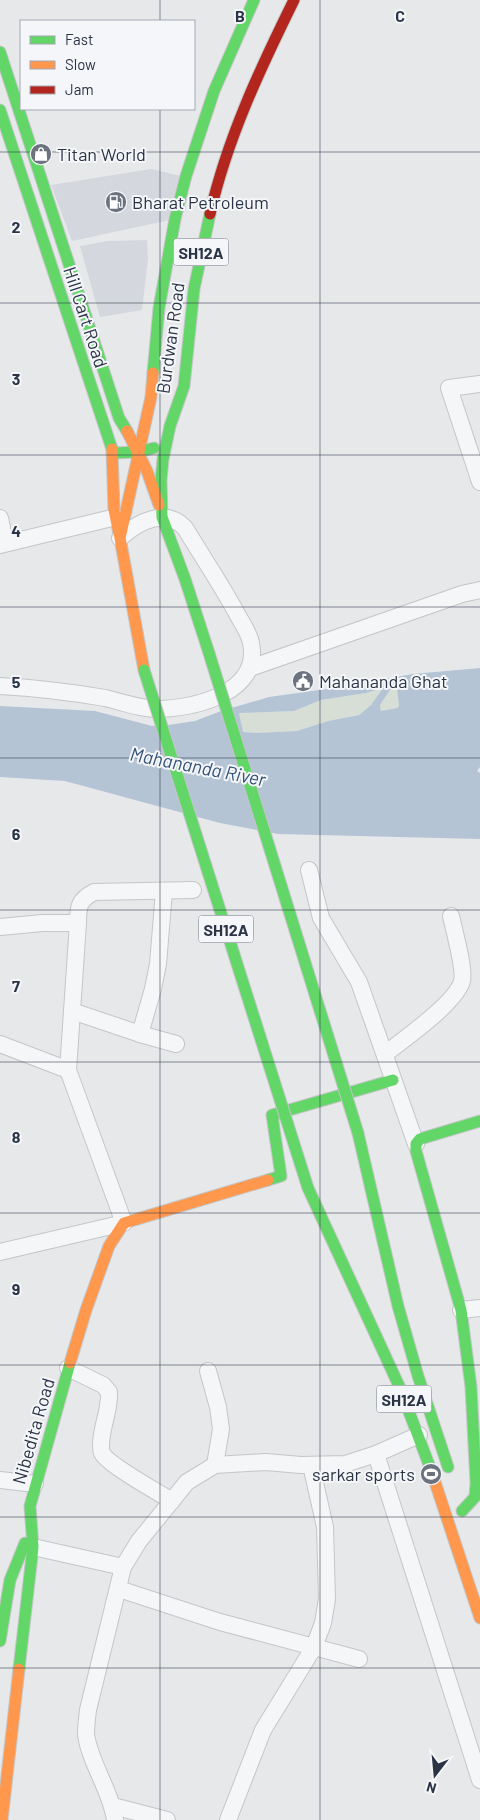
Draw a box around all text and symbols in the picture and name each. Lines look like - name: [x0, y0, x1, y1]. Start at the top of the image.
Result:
- text: B: [235, 6, 245, 25]
- text: C: [395, 6, 405, 25]
- legend: [20, 20, 195, 110]
- text: Fast: [65, 30, 93, 48]
- text: Slow: [65, 55, 96, 73]
- text: Jam: [65, 80, 94, 98]
- shop icon: Titan World: [29, 142, 53, 166]
- place label: Titan World: [57, 143, 146, 165]
- fuel station icon: Bharat Petroleum: [104, 190, 128, 214]
- place label: Bharat Petroleum: [132, 191, 269, 213]
- text: 2: [12, 217, 21, 236]
- road number: SH12A: [174, 238, 228, 266]
- street label: Hill Cart Road: [59, 264, 113, 370]
- street label: Burdwan Road: [151, 281, 189, 395]
- text: 3: [12, 369, 20, 388]
- text: 4: [11, 521, 21, 540]
- public building icon: Mahananda Ghat: [291, 669, 315, 693]
- place label: Mahananda Ghat: [319, 670, 447, 692]
- text: 5: [12, 672, 21, 691]
- water label: Mahananda River: [128, 742, 269, 791]
- text: 6: [12, 824, 21, 843]
- road number: SH12A: [198, 916, 254, 942]
- text: 7: [12, 976, 20, 995]
- text: 8: [12, 1127, 21, 1146]
- text: 9: [12, 1279, 20, 1298]
- street label: Nibedita Road: [7, 1375, 59, 1487]
- road number: SH12A: [376, 1386, 432, 1412]
- sports icon: sarkar sports: [419, 1462, 443, 1486]
- place label: sarkar sports: [312, 1463, 415, 1485]
- north arrow: [410, 1750, 460, 1800]
- text: N: [424, 1779, 438, 1797]

